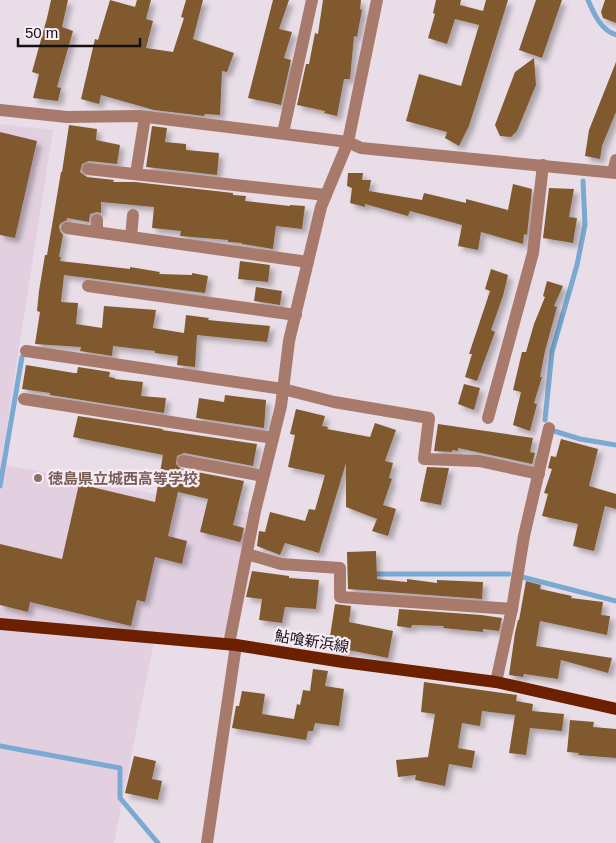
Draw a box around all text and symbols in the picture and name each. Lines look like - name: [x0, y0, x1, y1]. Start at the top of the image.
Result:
- scale bar: [18, 15, 140, 47]
- text: 50 m: [25, 24, 58, 41]
- place label: 徳島県立城西高等学校: [48, 470, 198, 487]
- marker: 徳島県立城西高等学校: [32, 472, 44, 484]
- street label: 鮎喰新浜線: [274, 627, 350, 655]

